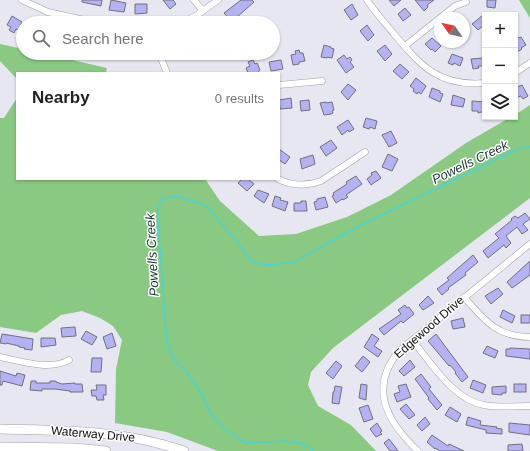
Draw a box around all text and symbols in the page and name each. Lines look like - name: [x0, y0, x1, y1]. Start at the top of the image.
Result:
- north arrow: [434, 12, 470, 48]
- map controls: [482, 12, 518, 120]
- button: +: [482, 12, 518, 48]
- search box: [16, 16, 280, 60]
- icon: search: [30, 27, 52, 49]
- text: Search here: [62, 30, 144, 47]
- button: −: [482, 48, 518, 84]
- button: layers: [482, 84, 518, 120]
- text: Nearby: [32, 88, 90, 107]
- text: 0 results: [215, 91, 264, 106]
- water label: Powells Creek: [429, 136, 512, 187]
- water label: Powells Creek: [142, 212, 162, 297]
- street label: Edgewood Drive: [391, 293, 467, 361]
- street label: Waterway Drive: [50, 423, 136, 445]

